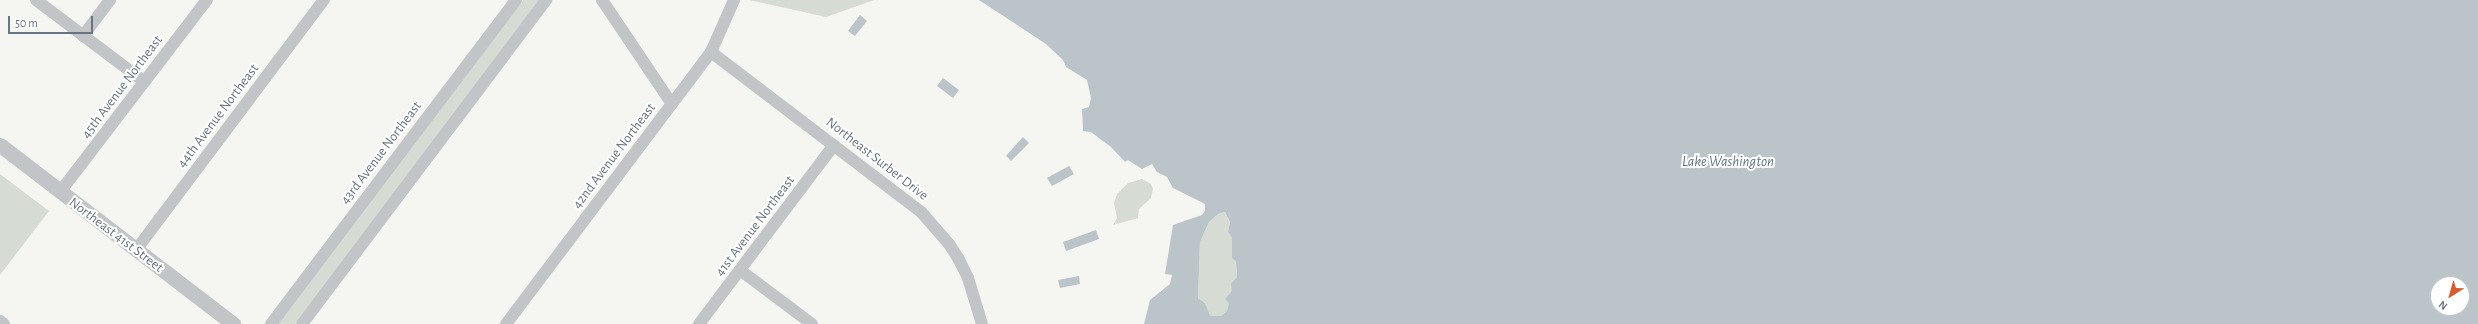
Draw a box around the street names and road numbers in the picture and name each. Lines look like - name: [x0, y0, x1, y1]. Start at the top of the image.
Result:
- street label: 45th Avenue Northeast: [78, 32, 166, 142]
- street label: 44th Avenue Northeast: [174, 61, 262, 171]
- street label: 43rd Avenue Northeast: [337, 98, 425, 208]
- street label: 42nd Avenue Northeast: [569, 100, 659, 212]
- street label: Northeast Surber Drive: [823, 114, 931, 204]
- street label: 41st Avenue Northeast: [712, 172, 798, 280]
- street label: Northeast 41st Street: [66, 194, 166, 276]

